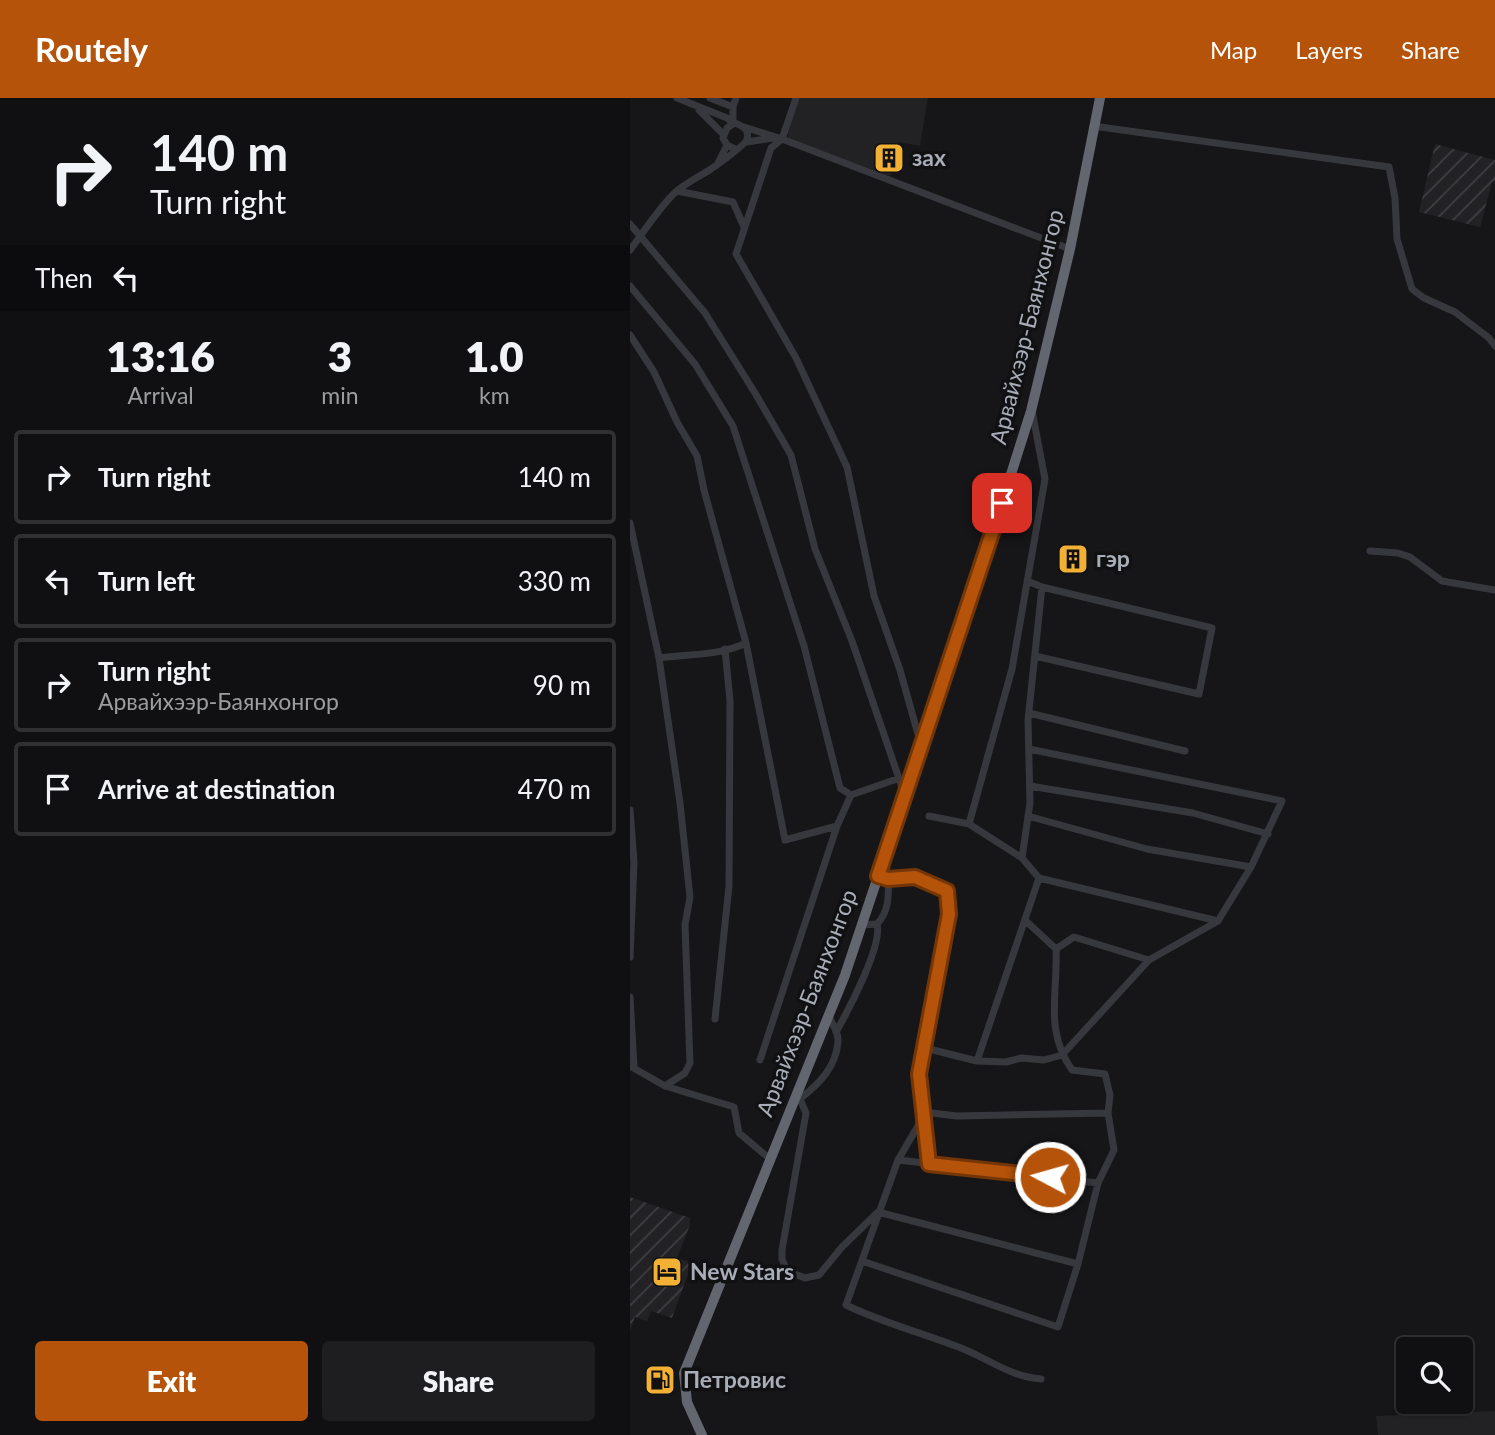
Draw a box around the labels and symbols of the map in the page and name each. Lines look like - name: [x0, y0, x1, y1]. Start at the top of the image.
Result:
- building icon: зах: [872, 141, 906, 175]
- place label: зах: [912, 143, 946, 171]
- street label: Арвайхээр-Баянхонгор: [983, 206, 1069, 447]
- pin: [972, 473, 1032, 533]
- building icon: гэр: [1056, 542, 1090, 576]
- place label: гэр: [1096, 544, 1130, 572]
- street label: Арвайхээр-Баянхонгор: [750, 885, 862, 1120]
- position arrow: [1013, 1140, 1087, 1214]
- hotel icon: New Stars: [650, 1255, 684, 1289]
- place label: New Stars: [690, 1257, 794, 1285]
- fuel station icon: Петровис: [643, 1363, 677, 1397]
- place label: Петровис: [683, 1365, 786, 1393]

